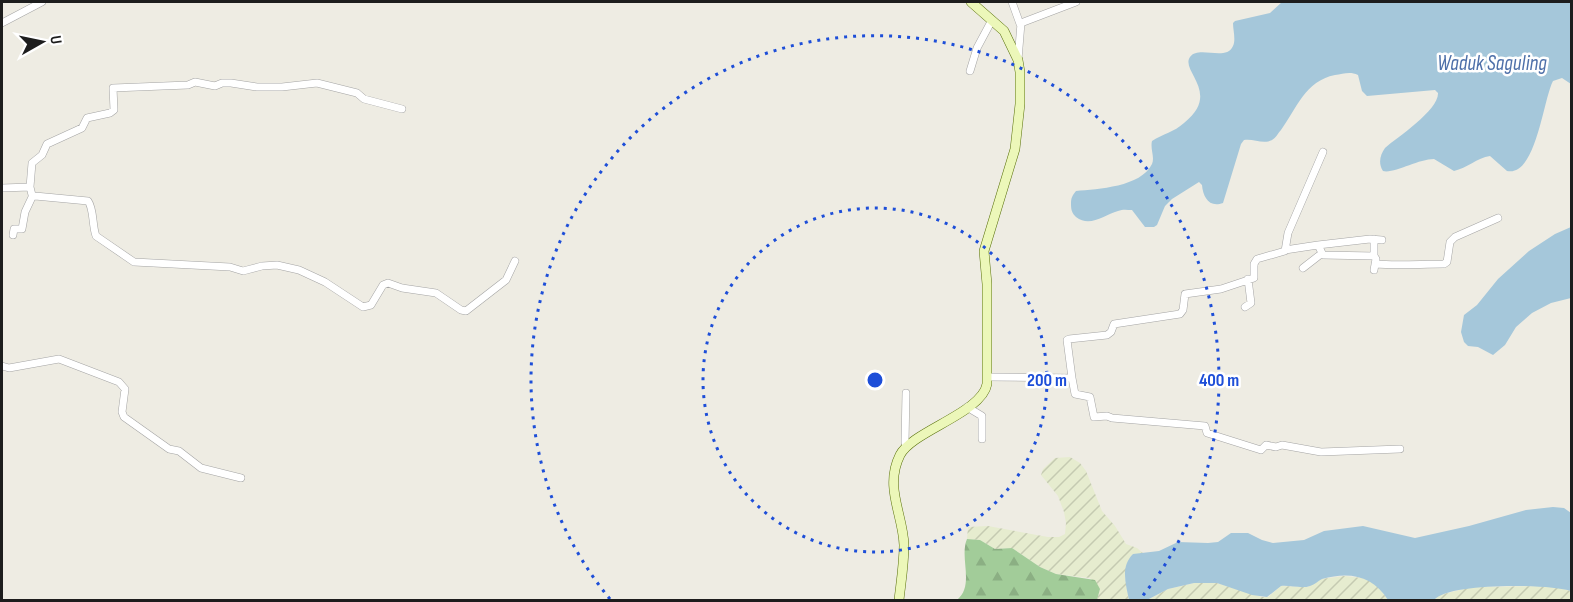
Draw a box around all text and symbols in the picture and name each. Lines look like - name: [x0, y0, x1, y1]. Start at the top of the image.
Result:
- north arrow: [12, 12, 72, 72]
- text: U: [45, 34, 65, 45]
- water label: Waduk Saguling: [1437, 51, 1547, 76]
- centre of rings: [865, 370, 885, 390]
- text: 200 m: [1027, 370, 1067, 391]
- text: 400 m: [1199, 370, 1239, 391]

